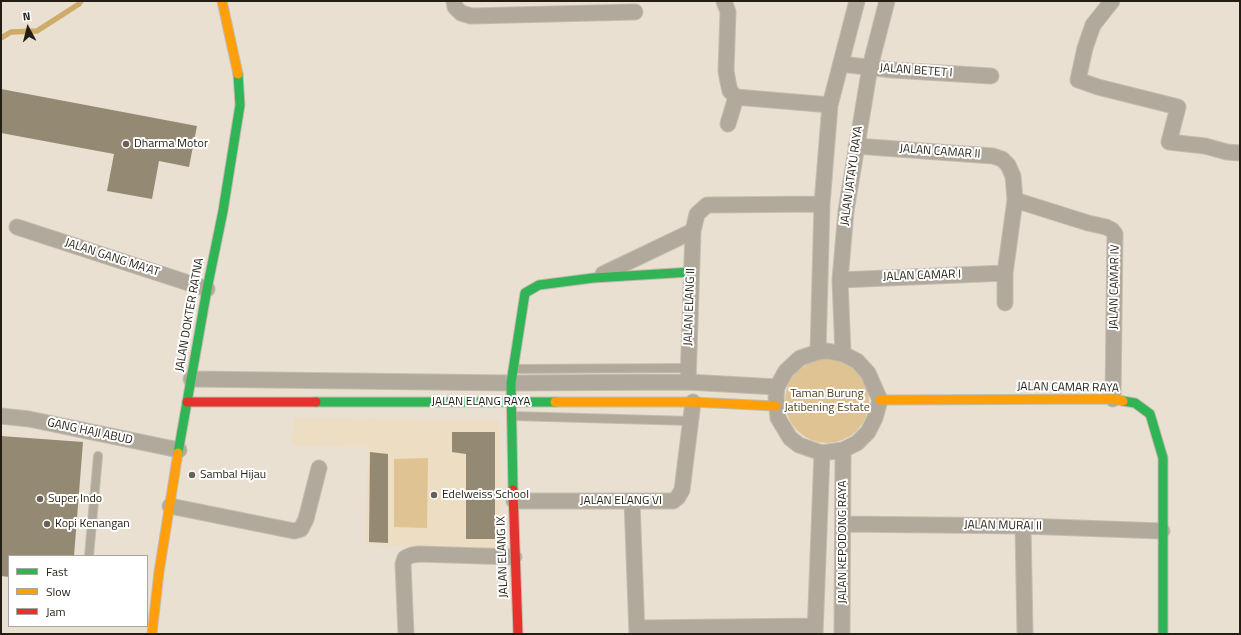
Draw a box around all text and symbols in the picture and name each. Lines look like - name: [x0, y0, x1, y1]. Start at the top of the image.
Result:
- north arrow: [8, 8, 48, 48]
- text: N: [22, 8, 31, 24]
- street label: JALAN BETET I: [879, 61, 953, 81]
- street label: JALAN JATAYU RAYA: [838, 125, 866, 227]
- place label: Dharma Motor: [134, 137, 208, 151]
- marker: Dharma Motor: [121, 139, 131, 149]
- street label: JALAN CAMAR II: [899, 142, 981, 162]
- street label: JALAN GANG MA'AT: [63, 236, 161, 280]
- street label: JALAN CAMAR IV: [1107, 244, 1123, 330]
- street label: JALAN DOKTER RATNA: [173, 257, 207, 373]
- street label: JALAN CAMAR I: [883, 267, 961, 285]
- street label: JALAN ELANG II: [681, 268, 699, 346]
- street label: JALAN CAMAR RAYA: [1017, 380, 1119, 396]
- park label: Taman Burung Jatibening Estate: [784, 387, 870, 415]
- street label: JALAN ELANG RAYA: [432, 395, 530, 409]
- street label: GANG HAJI ABUD: [46, 416, 134, 448]
- place label: Sambal Hijau: [200, 468, 266, 482]
- marker: Sambal Hijau: [187, 470, 197, 480]
- street label: JALAN KEPODONG RAYA: [836, 480, 850, 604]
- place label: Edelweiss School: [442, 488, 529, 502]
- marker: Edelweiss School: [429, 490, 439, 500]
- place label: Super Indo: [48, 492, 102, 506]
- marker: Super Indo: [35, 494, 45, 504]
- street label: JALAN ELANG VI: [580, 494, 662, 508]
- street label: JALAN ELANG IX: [494, 516, 512, 598]
- place label: Kopi Kenangan: [55, 517, 130, 531]
- street label: JALAN MURAI II: [964, 518, 1042, 534]
- marker: Kopi Kenangan: [42, 519, 52, 529]
- legend: [8, 555, 148, 627]
- text: Fast: [46, 562, 68, 581]
- text: Slow: [46, 582, 71, 601]
- text: Jam: [46, 602, 66, 621]

